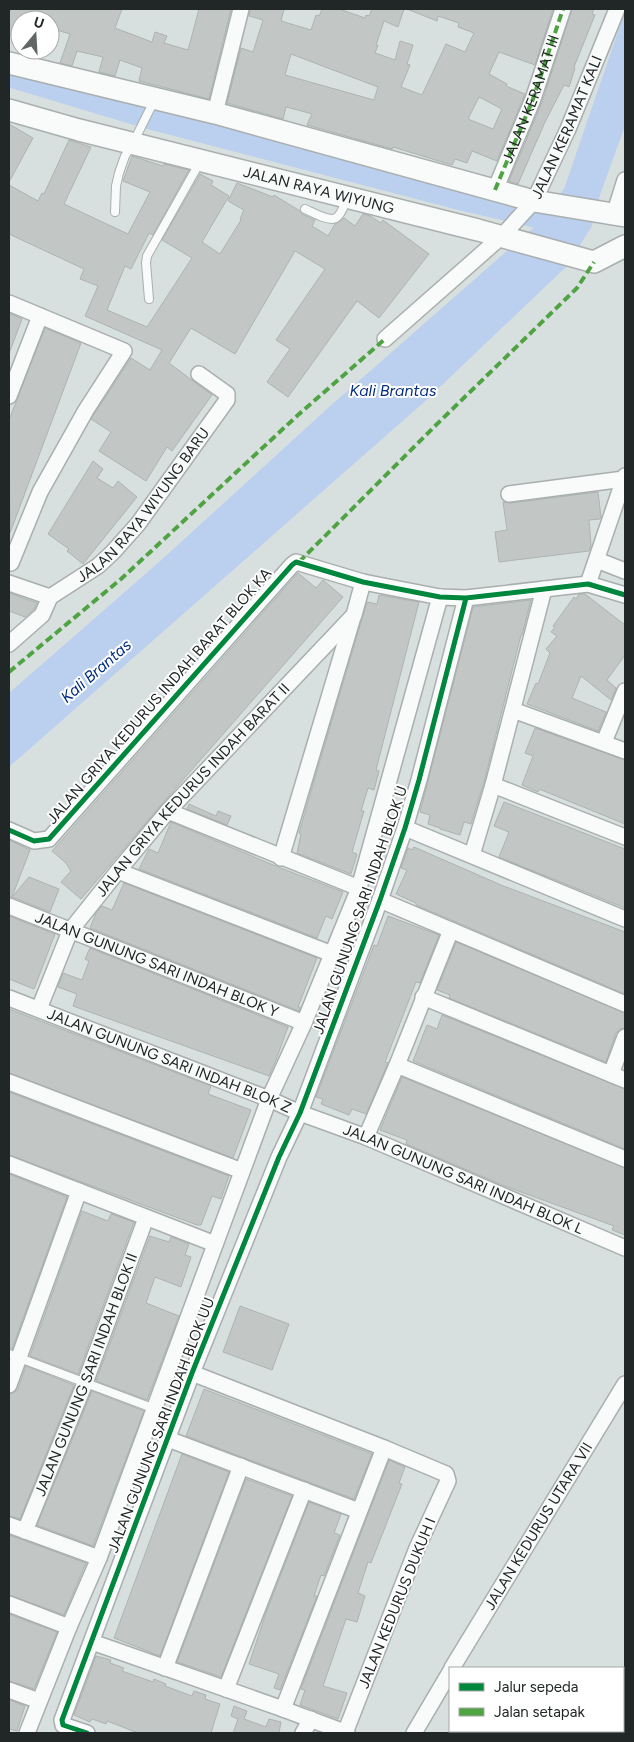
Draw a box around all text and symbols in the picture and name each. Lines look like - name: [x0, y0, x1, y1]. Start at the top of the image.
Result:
- north arrow: [10, 10, 60, 60]
- text: U: [32, 14, 46, 33]
- street label: JALAN KERAMAT III: [498, 32, 563, 166]
- street label: JALAN KERAMAT KALI: [527, 53, 606, 202]
- street label: JALAN RAYA WIYUNG: [242, 163, 396, 218]
- water label: Kali Brantas: [350, 381, 437, 400]
- street label: JALAN RAYA WIYUNG BARU: [73, 424, 213, 586]
- street label: JALAN GRIYA KEDURUS INDAH BARAT BLOK KA: [43, 564, 275, 828]
- water label: Kali Brantas: [57, 635, 135, 707]
- street label: JALAN GRIYA KEDURUS INDAH BARAT II: [92, 680, 293, 900]
- street label: JALAN GUNUNG SARI INDAH BLOK U: [309, 783, 411, 1037]
- street label: JALAN GUNUNG SARI INDAH BLOK Y: [33, 908, 281, 1021]
- street label: JALAN GUNUNG SARI INDAH BLOK Z: [45, 1005, 294, 1117]
- street label: JALAN GUNUNG SARI INDAH BLOK L: [341, 1120, 586, 1238]
- street label: JALAN GUNUNG SARI INDAH BLOK II: [31, 1250, 141, 1499]
- street label: JALAN GUNUNG SARI INDAH BLOK UU: [104, 1295, 218, 1555]
- street label: JALAN KEDURUS UTARA VII: [481, 1439, 596, 1613]
- street label: JALAN KEDURUS DUKUH I: [354, 1515, 440, 1691]
- legend: [449, 1667, 624, 1732]
- text: Jalur sepeda: [494, 1678, 579, 1696]
- text: Jalan setapak: [494, 1703, 585, 1721]

